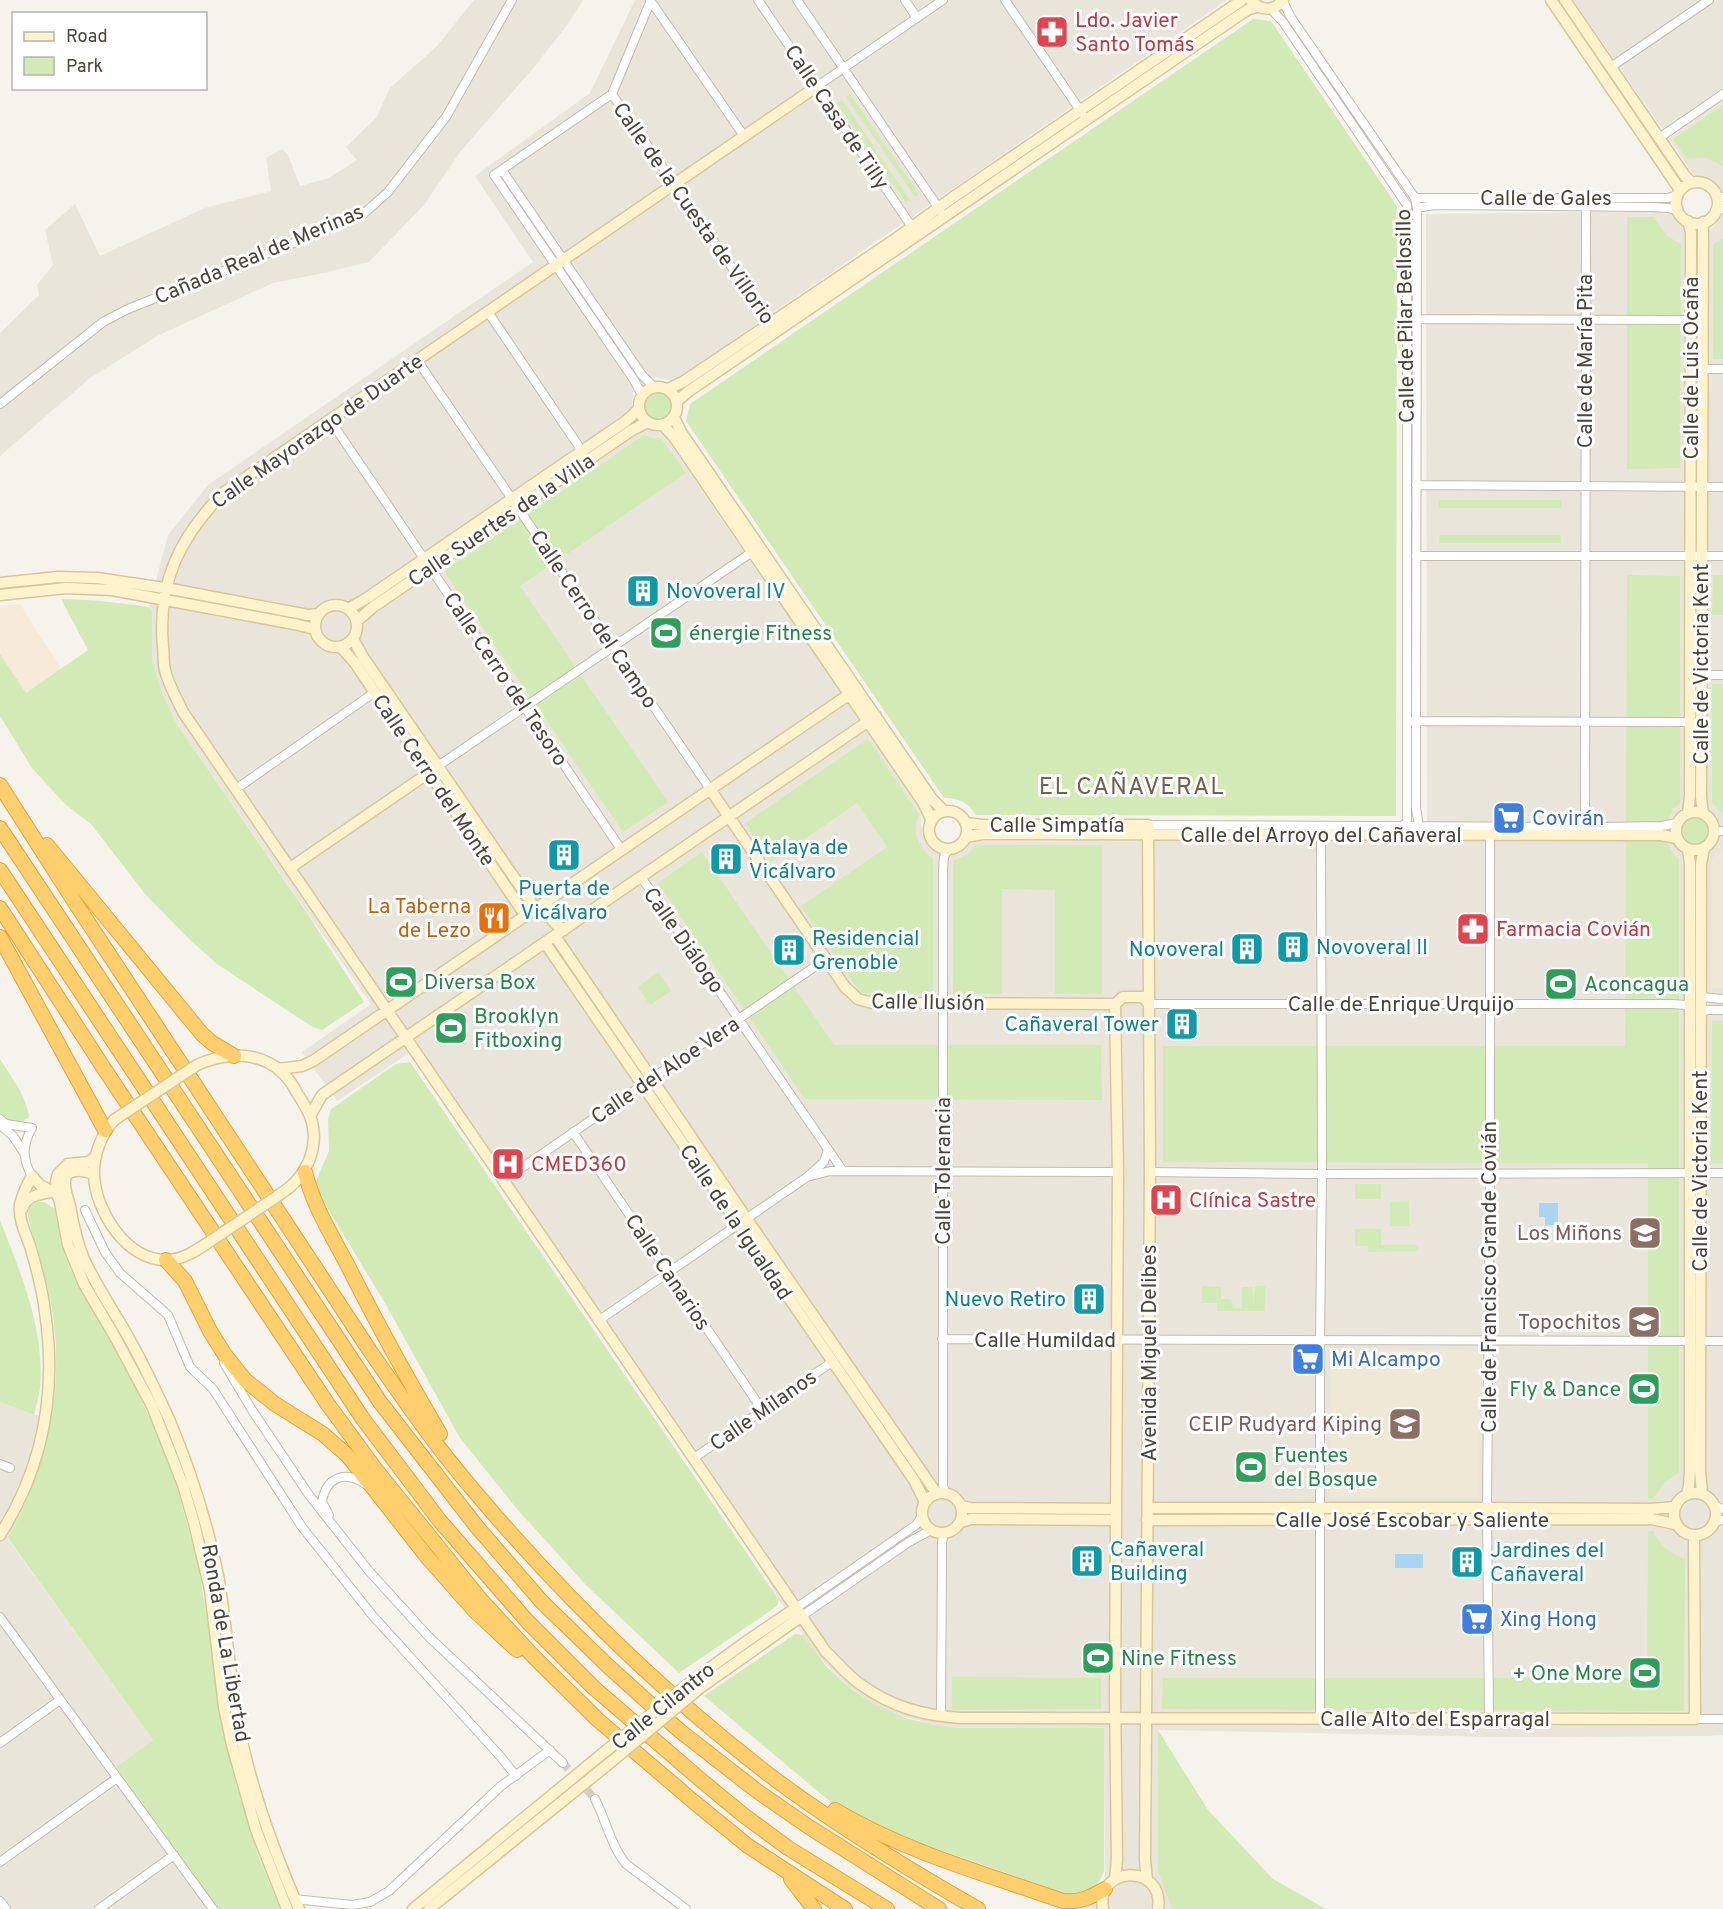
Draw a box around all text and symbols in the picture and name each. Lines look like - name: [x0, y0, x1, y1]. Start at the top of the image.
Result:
- place label: Ldo. Javier Santo Tomás: [1075, 8, 1195, 59]
- legend: [12, 12, 207, 90]
- pharmacy icon: Ldo. Javier Santo Tomás: [1034, 14, 1070, 50]
- text: Road: [66, 26, 108, 49]
- street label: Calle Casa de Tilly: [777, 40, 894, 195]
- text: Park: [66, 56, 103, 79]
- street label: Calle de la Cuesta de Villorio: [606, 98, 780, 330]
- street label: Calle de Gales: [1480, 186, 1612, 213]
- street label: Cañada Real de Merinas: [151, 199, 368, 312]
- street label: Calle de Pilar Bellosillo: [1391, 209, 1422, 423]
- street label: Calle de María Pita: [1573, 274, 1600, 448]
- street label: Calle de Luis Ocaña: [1679, 276, 1706, 460]
- street label: Calle Mayorazgo de Duarte: [207, 349, 429, 516]
- street label: Calle Suertes de la Villa: [403, 449, 600, 594]
- street label: Calle Cerro del Campo: [523, 525, 663, 714]
- street label: Calle de Victoria Kent: [1689, 563, 1716, 765]
- building icon: Novoveral IV: [625, 573, 661, 609]
- place label: Novoveral IV: [666, 579, 786, 606]
- street label: Calle Cerro del Tesoro: [436, 588, 573, 772]
- sports icon: énergie Fitness: [648, 615, 684, 651]
- place label: énergie Fitness: [689, 621, 832, 648]
- street label: Calle Cerro del Monte: [365, 690, 500, 872]
- district label: EL CAÑAVERAL: [1039, 771, 1225, 803]
- supermarket icon: Covirán: [1491, 800, 1527, 836]
- place label: Covirán: [1532, 806, 1604, 833]
- street label: Calle Simpatía: [989, 813, 1125, 840]
- street label: Calle del Arroyo del Cañaveral: [1180, 823, 1462, 850]
- place label: Atalaya de Vicálvaro: [749, 835, 848, 886]
- building icon: Puerta de Vicálvaro: [546, 837, 582, 873]
- building icon: Atalaya de Vicálvaro: [708, 841, 744, 877]
- place label: Puerta de Vicálvaro: [518, 876, 610, 927]
- street label: Calle Diálogo: [636, 883, 729, 999]
- place label: La Taberna de Lezo: [368, 894, 471, 945]
- restaurant icon: La Taberna de Lezo: [476, 900, 512, 936]
- pharmacy icon: Farmacia Covián: [1455, 911, 1491, 947]
- place label: Farmacia Covián: [1496, 917, 1651, 944]
- place label: Residencial Grenoble: [812, 926, 920, 977]
- building icon: Novoveral II: [1275, 929, 1311, 965]
- building icon: Novoveral: [1229, 931, 1265, 967]
- building icon: Residencial Grenoble: [771, 932, 807, 968]
- place label: Novoveral II: [1316, 935, 1428, 962]
- place label: Novoveral: [1129, 937, 1224, 964]
- sports icon: Diversa Box: [383, 964, 419, 1000]
- sports icon: Aconcagua: [1543, 966, 1579, 1002]
- place label: Diversa Box: [424, 970, 536, 997]
- place label: Aconcagua: [1584, 972, 1689, 999]
- street label: Calle Ilusión: [871, 989, 985, 1018]
- street label: Calle de Enrique Urquijo: [1288, 992, 1514, 1019]
- place label: Brooklyn Fitboxing: [474, 1004, 562, 1055]
- building icon: Cañaveral Tower: [1164, 1006, 1200, 1042]
- sports icon: Brooklyn Fitboxing: [433, 1010, 469, 1046]
- street label: Calle del Aloe Vera: [586, 1011, 745, 1131]
- place label: Cañaveral Tower: [1004, 1012, 1159, 1039]
- street label: Calle de Victoria Kent: [1688, 1070, 1715, 1272]
- street label: Calle Tolerancia: [931, 1097, 958, 1245]
- street label: Calle de Francisco Grande Covián: [1477, 1121, 1504, 1433]
- street label: Calle de la Igualdad: [672, 1140, 797, 1306]
- hospital icon: CMED360: [490, 1146, 526, 1182]
- place label: CMED360: [531, 1152, 627, 1179]
- hospital icon: Clínica Sastre: [1148, 1182, 1184, 1218]
- place label: Clínica Sastre: [1189, 1188, 1316, 1215]
- street label: Calle Canarios: [618, 1209, 716, 1336]
- school or university icon: Los Miñons: [1627, 1215, 1663, 1251]
- place label: Los Miñons: [1517, 1221, 1622, 1248]
- street label: Avenida Miguel Delibes: [1137, 1244, 1164, 1462]
- building icon: Nuevo Retiro: [1071, 1281, 1107, 1317]
- place label: Nuevo Retiro: [944, 1287, 1066, 1314]
- school or university icon: Topochitos: [1626, 1304, 1662, 1340]
- place label: Topochitos: [1518, 1310, 1621, 1337]
- street label: Calle Humildad: [974, 1328, 1116, 1355]
- supermarket icon: Mi Alcampo: [1290, 1341, 1326, 1377]
- place label: Mi Alcampo: [1331, 1347, 1441, 1374]
- street label: Calle Milanos: [705, 1364, 823, 1458]
- sports icon: Fly & Dance: [1626, 1371, 1662, 1407]
- place label: Fly & Dance: [1509, 1377, 1621, 1404]
- school or university icon: CEIP Rudyard Kiping: [1387, 1406, 1423, 1442]
- place label: CEIP Rudyard Kiping: [1188, 1412, 1382, 1439]
- place label: Fuentes del Bosque: [1274, 1443, 1378, 1494]
- sports icon: Fuentes del Bosque: [1233, 1449, 1269, 1485]
- street label: Calle José Escobar y Saliente: [1275, 1508, 1549, 1535]
- place label: Cañaveral Building: [1110, 1537, 1204, 1588]
- place label: Jardines del Cañaveral: [1490, 1538, 1604, 1589]
- street label: Ronda de La Libertad: [194, 1542, 255, 1744]
- building icon: Cañaveral Building: [1069, 1543, 1105, 1579]
- building icon: Jardines del Cañaveral: [1449, 1544, 1485, 1580]
- supermarket icon: Xing Hong: [1459, 1601, 1495, 1637]
- place label: Xing Hong: [1500, 1607, 1597, 1634]
- sports icon: Nine Fitness: [1080, 1640, 1116, 1676]
- place label: Nine Fitness: [1121, 1646, 1237, 1673]
- sports icon: + One More: [1627, 1655, 1663, 1691]
- street label: Calle Cilantro: [607, 1657, 721, 1757]
- place label: + One More: [1512, 1661, 1622, 1688]
- street label: Calle Alto del Esparragal: [1320, 1707, 1550, 1734]

